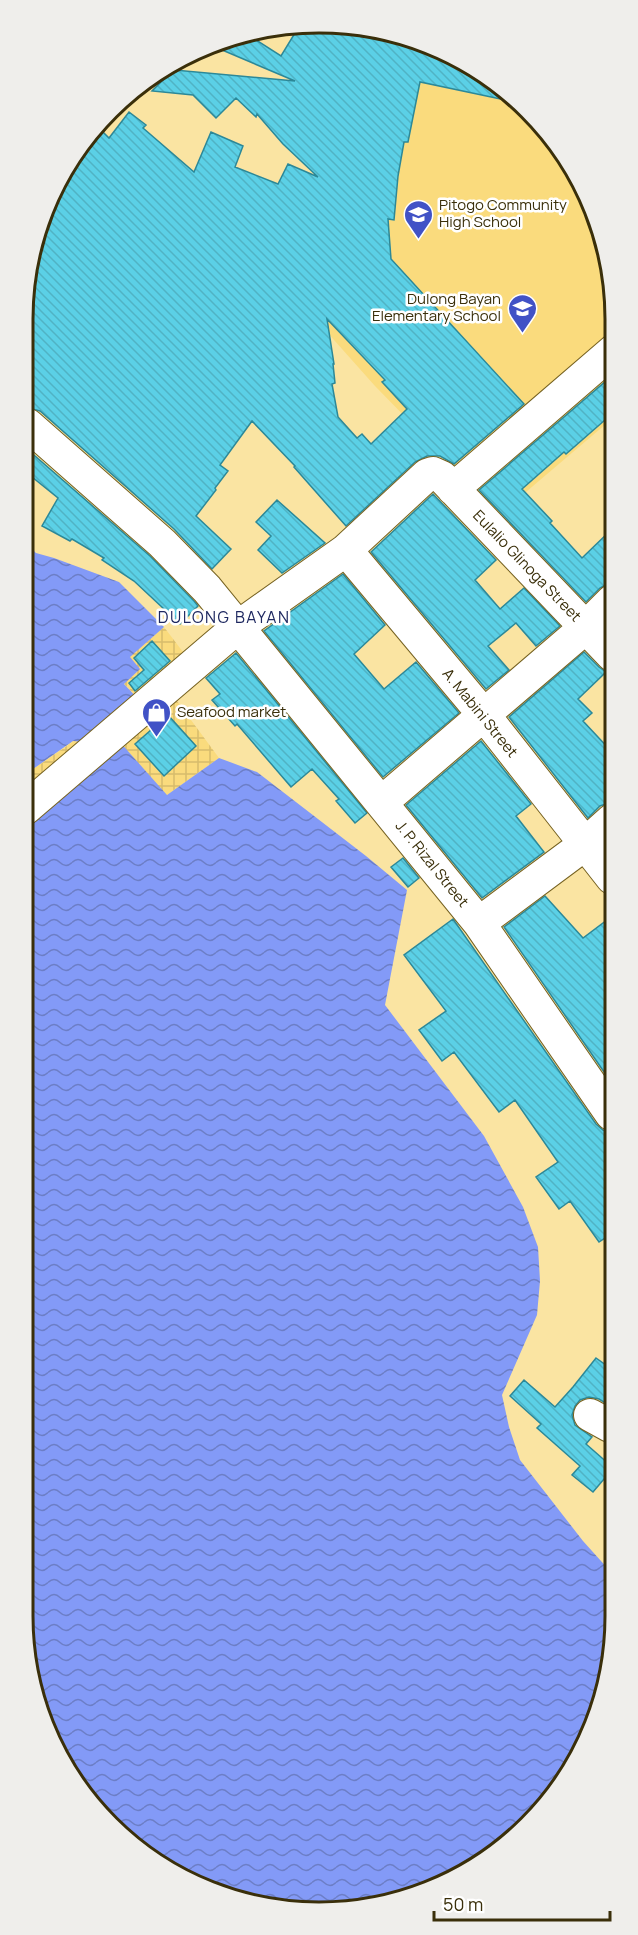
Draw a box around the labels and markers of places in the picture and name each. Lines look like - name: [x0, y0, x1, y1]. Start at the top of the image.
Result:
- place label: Pitogo Community High School: [439, 194, 567, 232]
- school or university icon: Pitogo Community High School: [402, 198, 434, 240]
- place label: Dulong Bayan Elementary School: [372, 288, 501, 326]
- school or university icon: Dulong Bayan Elementary School: [506, 292, 538, 334]
- shop icon: Seafood market: [140, 696, 172, 738]
- place label: Seafood market: [177, 701, 286, 722]

